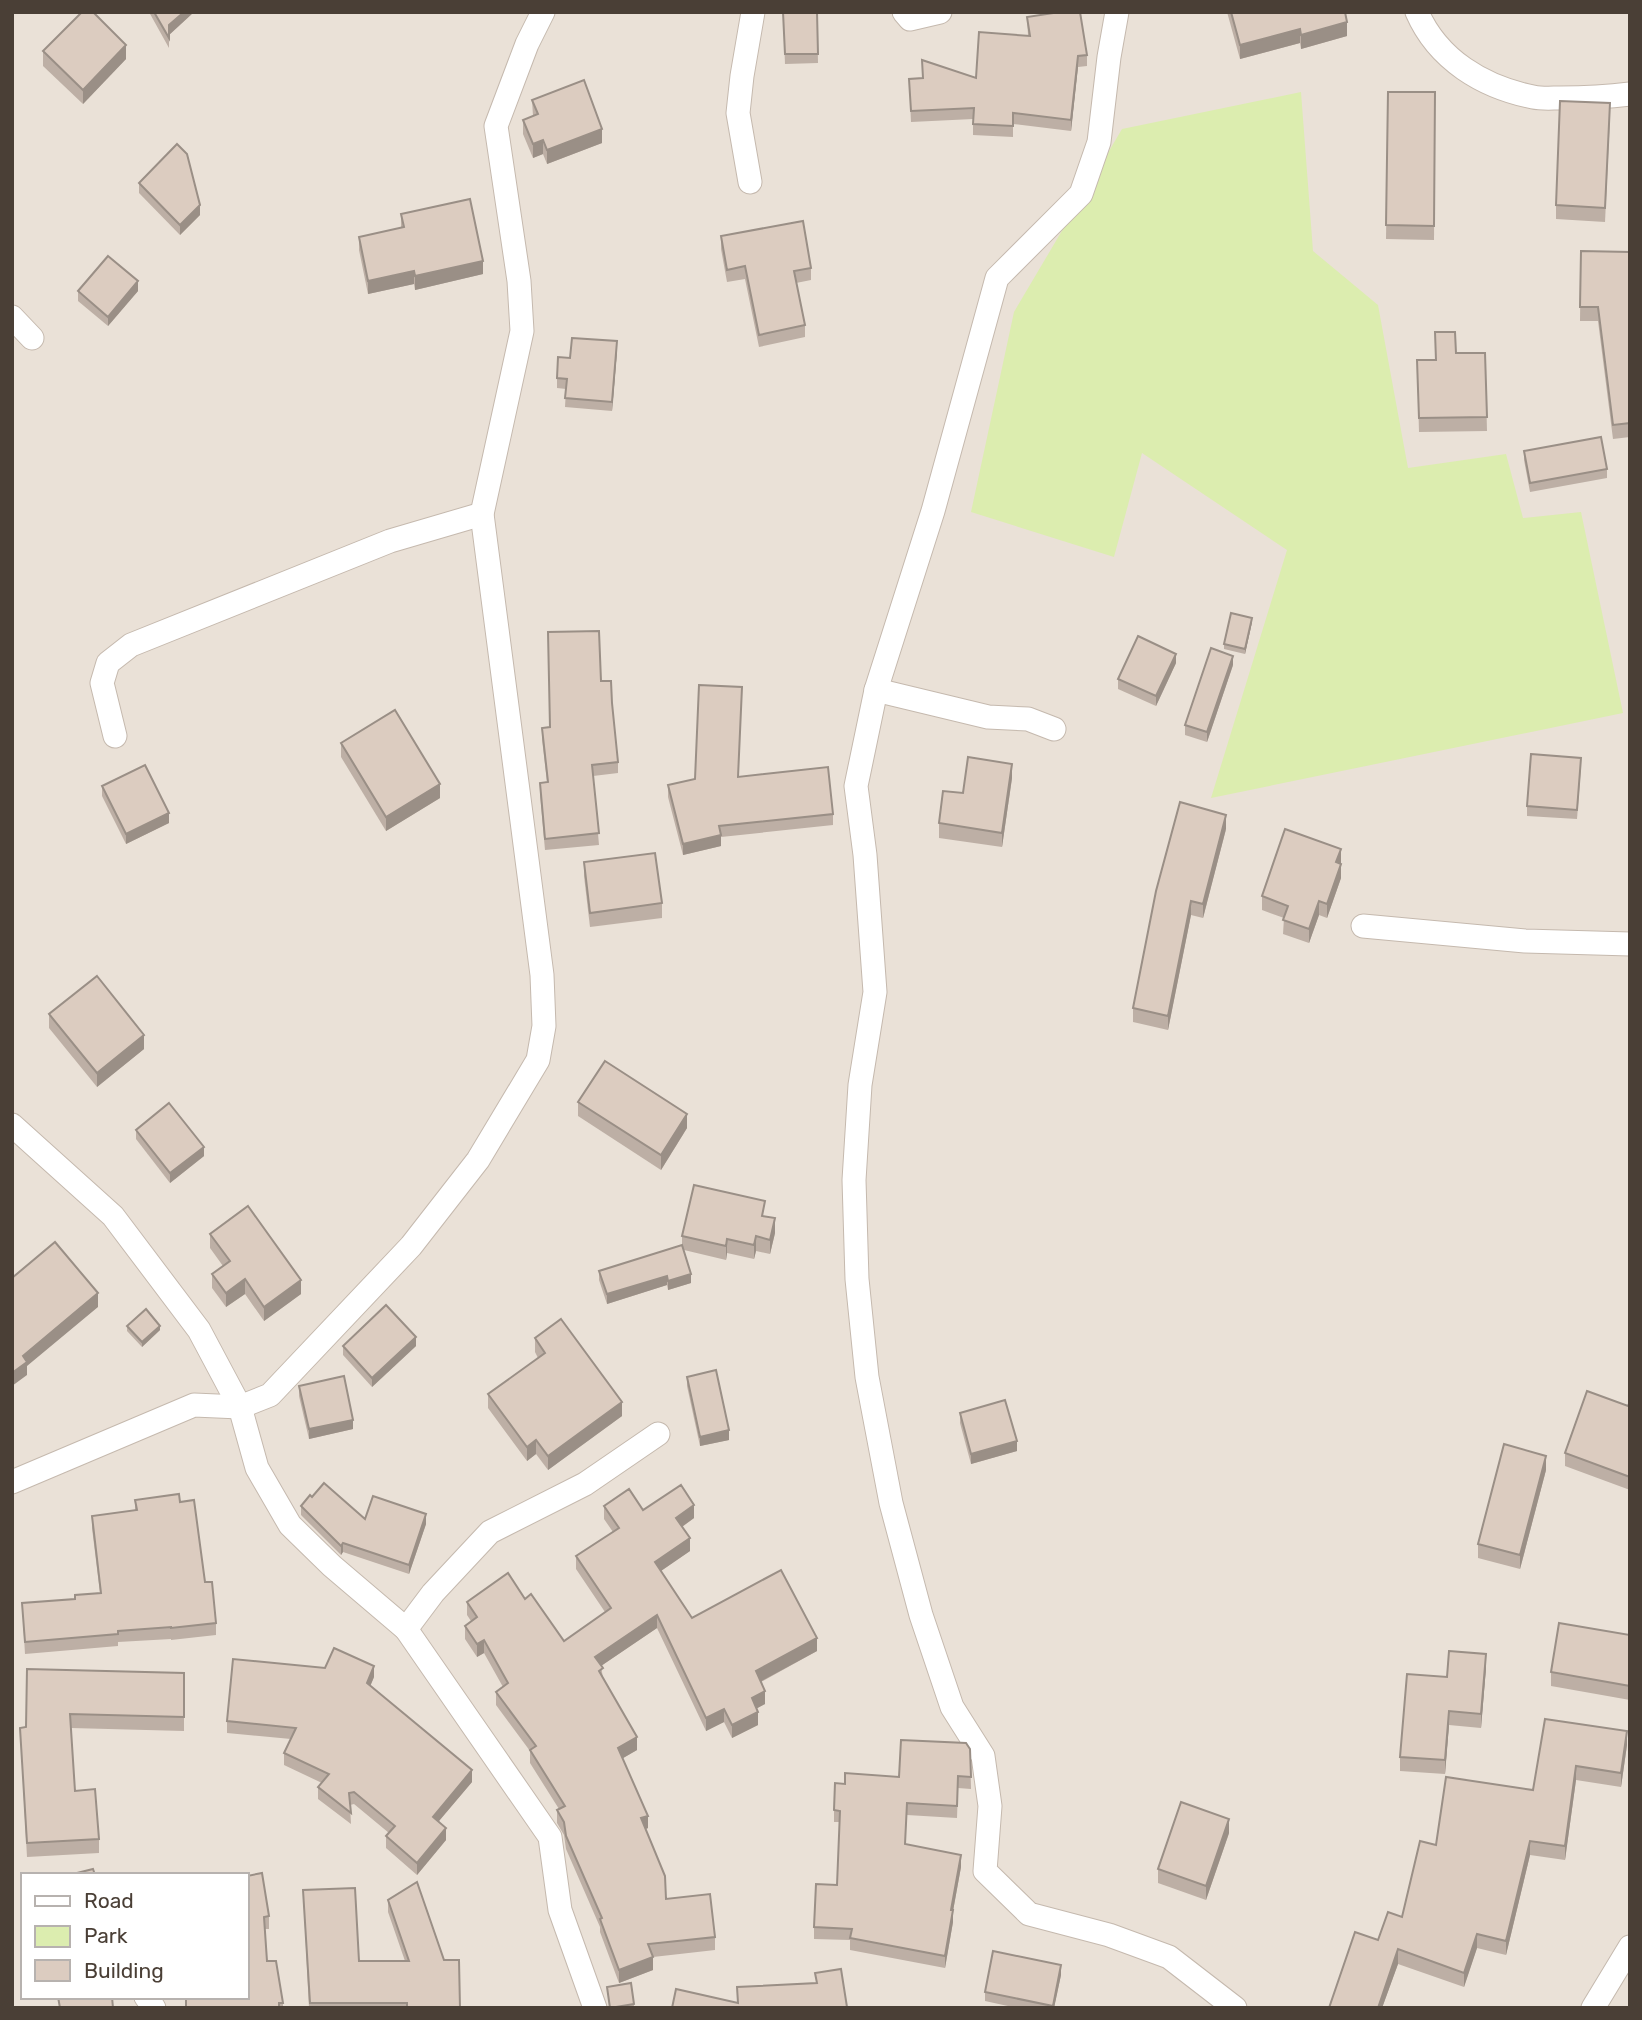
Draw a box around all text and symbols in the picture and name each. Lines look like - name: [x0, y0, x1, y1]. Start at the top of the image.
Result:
- legend: [21, 1873, 248, 1999]
- text: Road: [84, 1888, 134, 1913]
- text: Park: [84, 1923, 128, 1948]
- text: Building: [84, 1958, 164, 1983]

